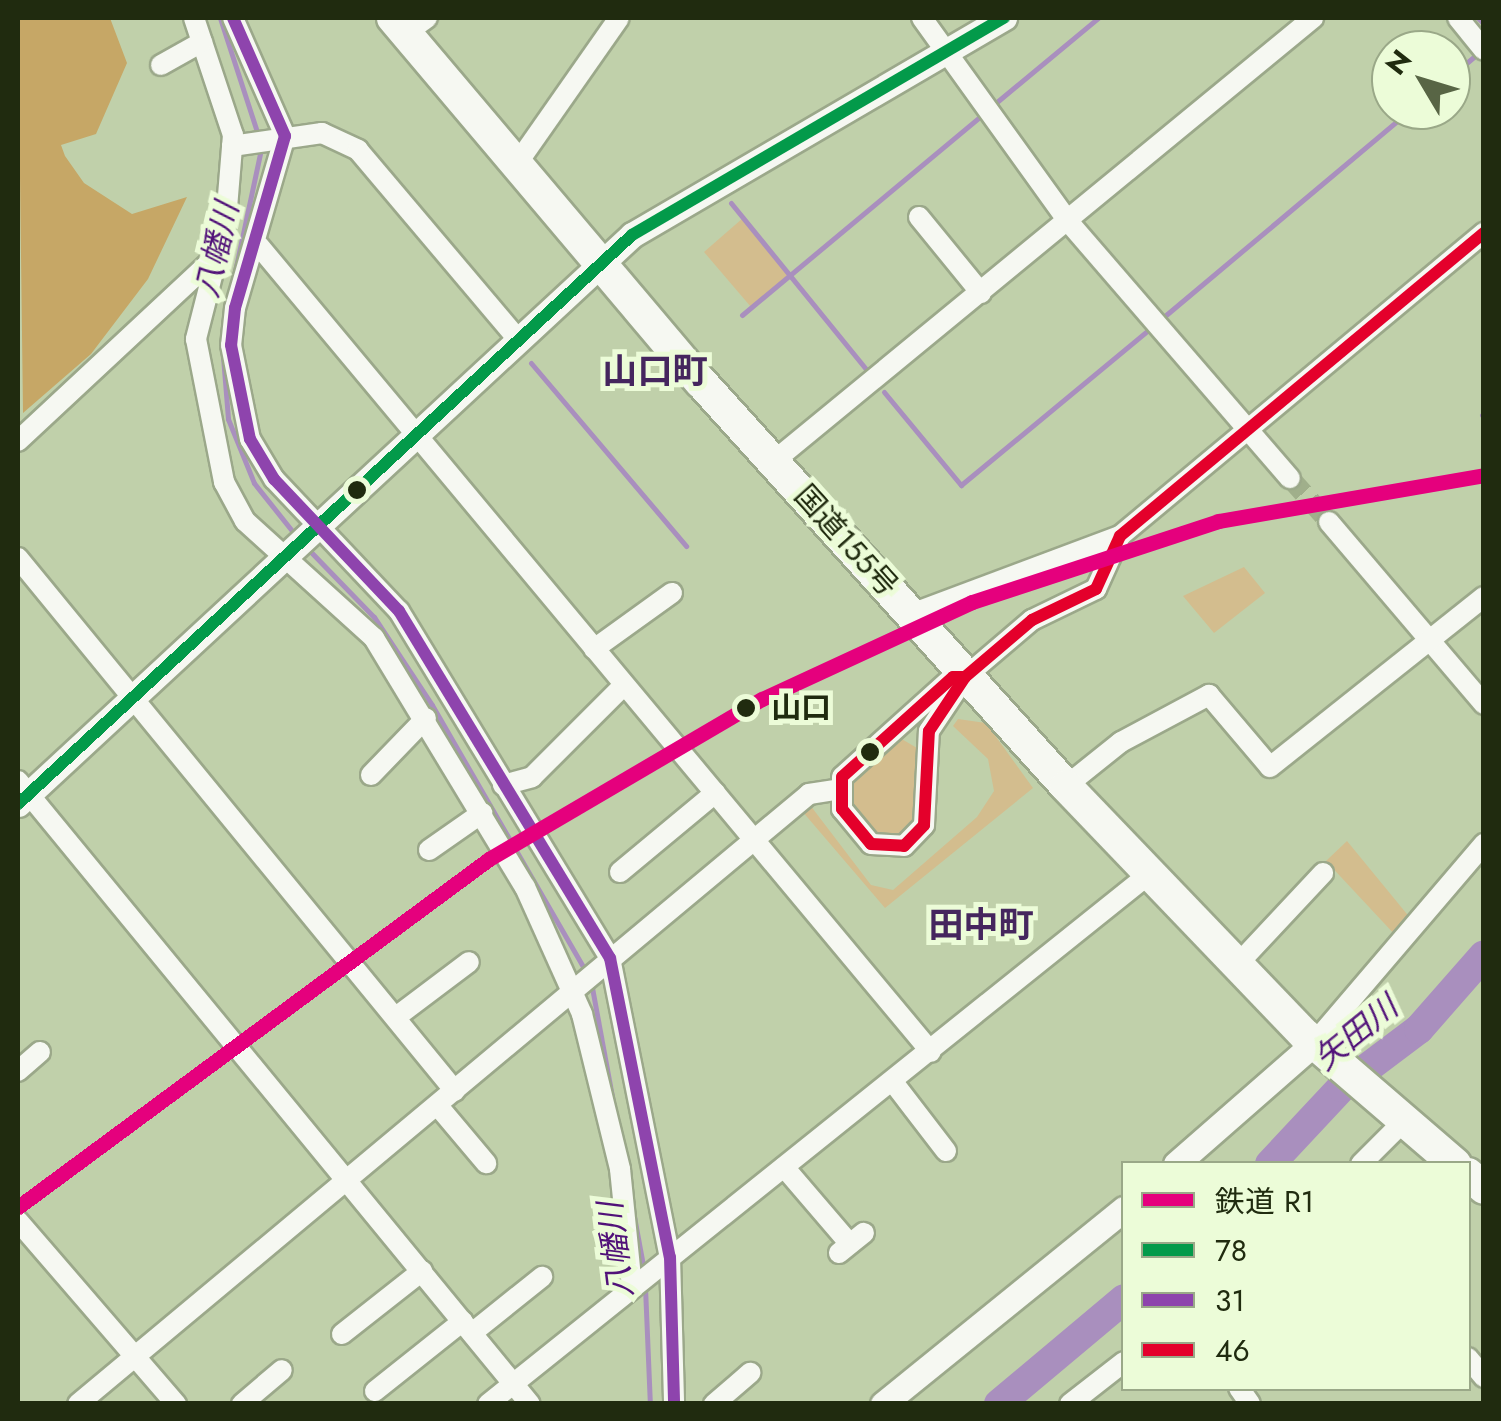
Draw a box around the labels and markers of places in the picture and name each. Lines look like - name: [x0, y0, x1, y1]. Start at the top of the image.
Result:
- unlabelled marker: [347, 480, 367, 500]
- place label: 山口: [771, 690, 831, 726]
- marker: 山口: [730, 692, 762, 724]
- unlabelled marker: [860, 742, 880, 762]

